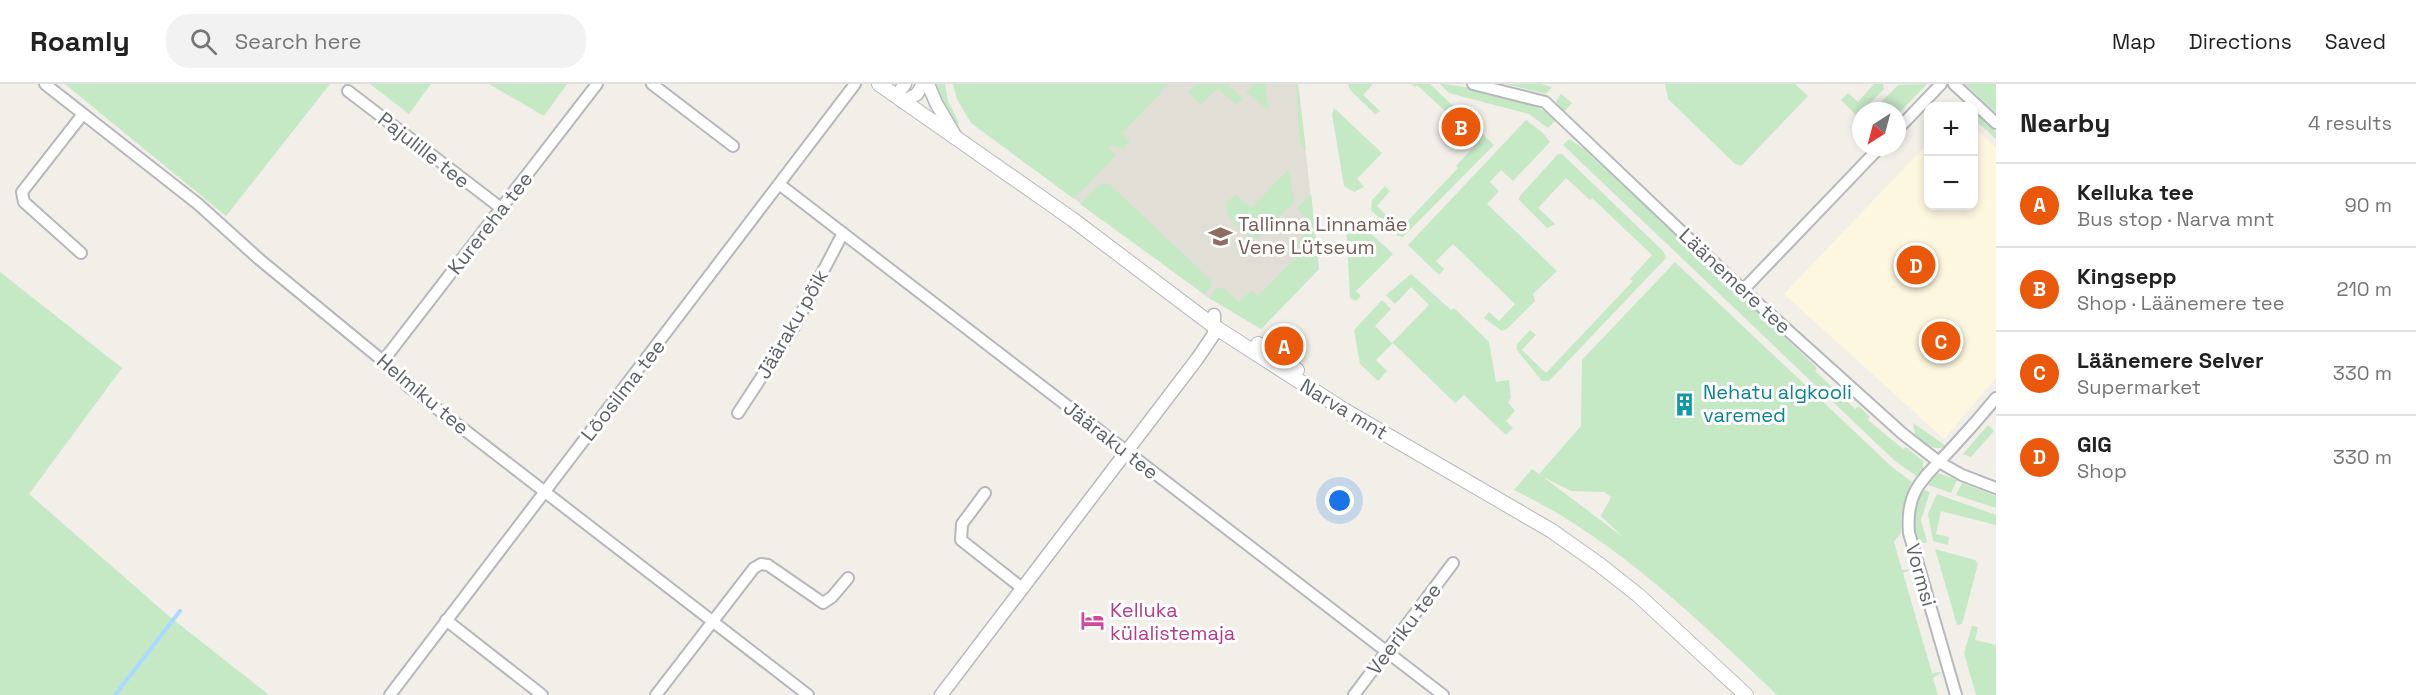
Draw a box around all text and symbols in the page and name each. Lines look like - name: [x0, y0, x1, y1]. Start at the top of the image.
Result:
- search box: [166, 14, 586, 68]
- text: Roamly: [30, 23, 130, 59]
- icon: search: [187, 25, 220, 58]
- text: Search here: [235, 27, 361, 55]
- text: Map: [2112, 28, 2156, 55]
- text: Directions: [2189, 28, 2292, 55]
- text: Saved: [2325, 28, 2386, 55]
- north arrow: [1852, 102, 1906, 156]
- map controls: [1924, 102, 1978, 210]
- button: +: [1924, 102, 1978, 156]
- pin: B: [1442, 104, 1480, 150]
- street label: Pajulille tee: [373, 106, 475, 194]
- text: Nearby: [2020, 106, 2110, 140]
- text: 4 results: [2308, 110, 2392, 136]
- button: −: [1924, 156, 1978, 210]
- street label: Kurereha tee: [442, 166, 538, 280]
- text: Kelluka tee: [2077, 178, 2194, 206]
- text: A: [2033, 192, 2046, 218]
- text: 90 m: [2345, 192, 2392, 218]
- text: Bus stop · Narva mnt: [2077, 206, 2274, 232]
- place label: Tallinna Linnamäe Vene Lütseum: [1238, 211, 1407, 260]
- street label: Läänemere tee: [1674, 222, 1796, 340]
- school or university icon: Tallinna Linnamäe Vene Lütseum: [1207, 223, 1233, 249]
- pin: D: [1896, 242, 1936, 288]
- text: Kingsepp: [2077, 262, 2177, 290]
- street label: Jääraku põik: [750, 264, 834, 383]
- text: B: [2033, 276, 2046, 302]
- text: 210 m: [2336, 276, 2392, 302]
- text: Shop · Läänemere tee: [2077, 290, 2285, 316]
- pin: C: [1922, 318, 1960, 364]
- pin: A: [1264, 324, 1304, 368]
- street label: Lõosilma tee: [575, 334, 671, 446]
- text: Läänemere Selver: [2077, 346, 2264, 374]
- street label: Helmiku tee: [372, 348, 474, 440]
- text: C: [2033, 360, 2046, 386]
- text: 330 m: [2333, 360, 2392, 386]
- street label: Narva mnt: [1295, 373, 1393, 445]
- text: Supermarket: [2077, 374, 2201, 400]
- place label: Nehatu algkooli varemed: [1703, 379, 1852, 428]
- building icon: Nehatu algkooli varemed: [1672, 391, 1698, 417]
- street label: Jääraku tee: [1058, 395, 1164, 485]
- text: GIG: [2077, 430, 2112, 458]
- text: D: [2033, 444, 2046, 470]
- text: 330 m: [2333, 444, 2392, 470]
- text: Shop: [2077, 458, 2127, 484]
- your location: [1325, 486, 1354, 515]
- street label: Vormsi: [1900, 541, 1942, 609]
- street label: Veeriku tee: [1361, 578, 1447, 680]
- place label: Kelluka külalistemaja: [1110, 597, 1235, 646]
- hotel icon: Kelluka külalistemaja: [1079, 608, 1105, 634]

